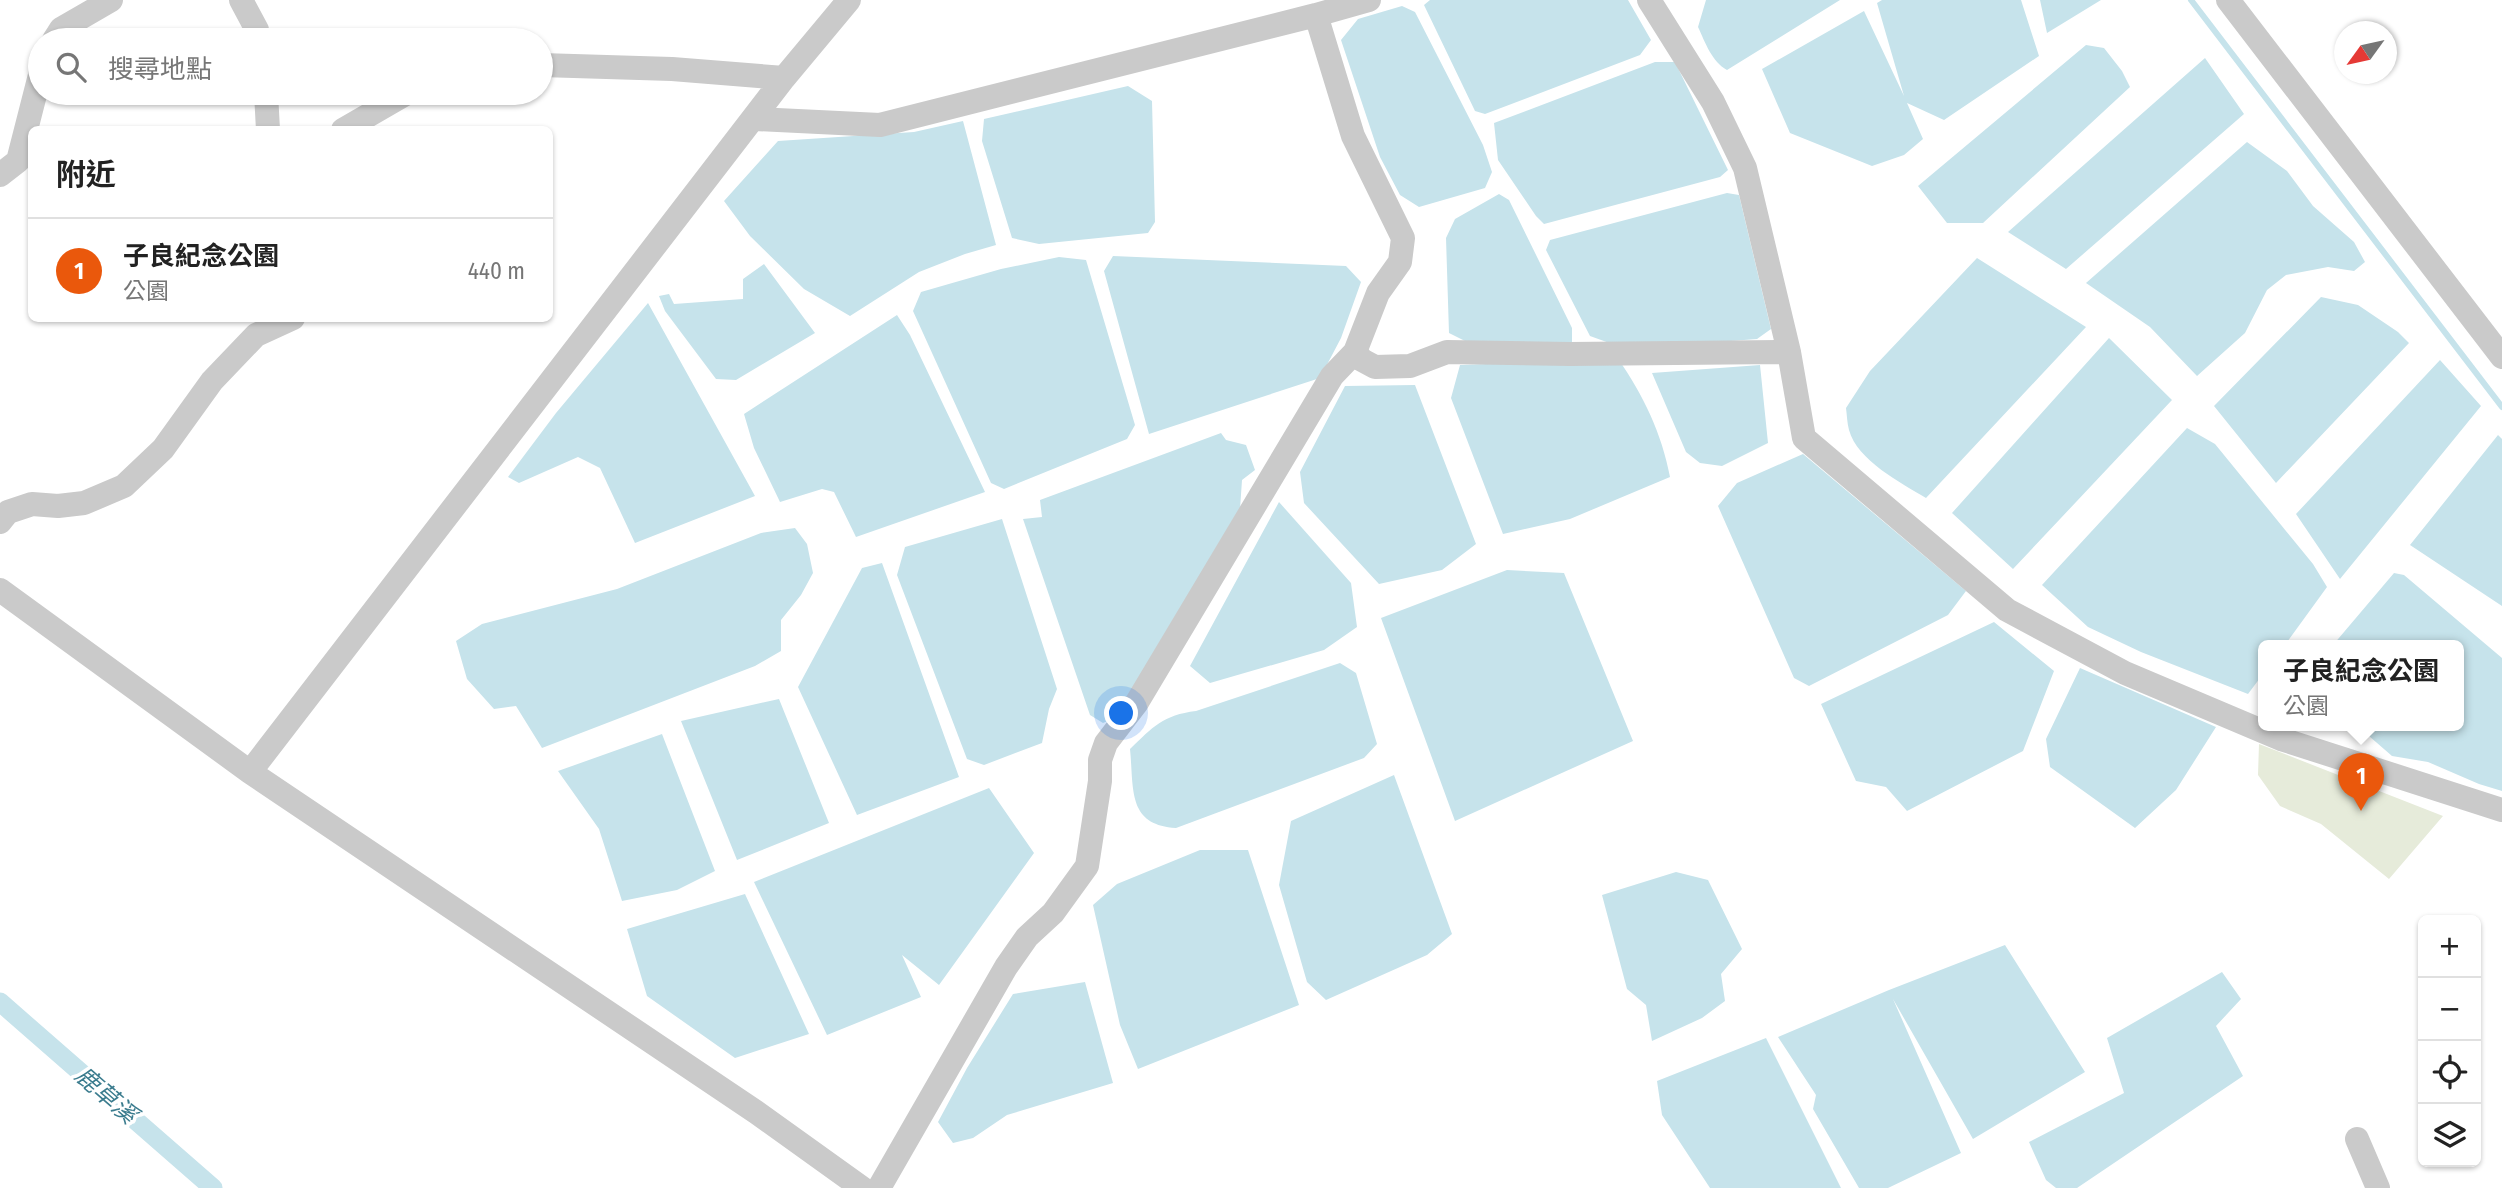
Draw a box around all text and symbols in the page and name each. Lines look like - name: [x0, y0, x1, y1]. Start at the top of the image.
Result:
- north arrow: [2334, 21, 2397, 84]
- search box: [28, 28, 553, 105]
- icon: search: [52, 48, 90, 86]
- text: 搜尋地點: [108, 54, 212, 85]
- text: 附近: [56, 157, 116, 193]
- text: 子良紀念公園: [123, 241, 279, 272]
- text: 1: [74, 257, 84, 285]
- text: 440 m: [468, 257, 525, 285]
- text: 公園: [123, 277, 169, 305]
- popup: [2258, 640, 2464, 731]
- text: 子良紀念公園: [2283, 656, 2439, 687]
- text: 公園: [2283, 692, 2329, 720]
- your location: [1104, 696, 1138, 730]
- pin: 1: [2338, 753, 2384, 811]
- map controls: [2418, 915, 2481, 1167]
- button: +: [2418, 915, 2481, 978]
- button: −: [2418, 978, 2481, 1041]
- button: locate: [2418, 1041, 2481, 1104]
- water label: 鹿草溪: [70, 1061, 145, 1131]
- button: layers: [2418, 1104, 2481, 1167]

